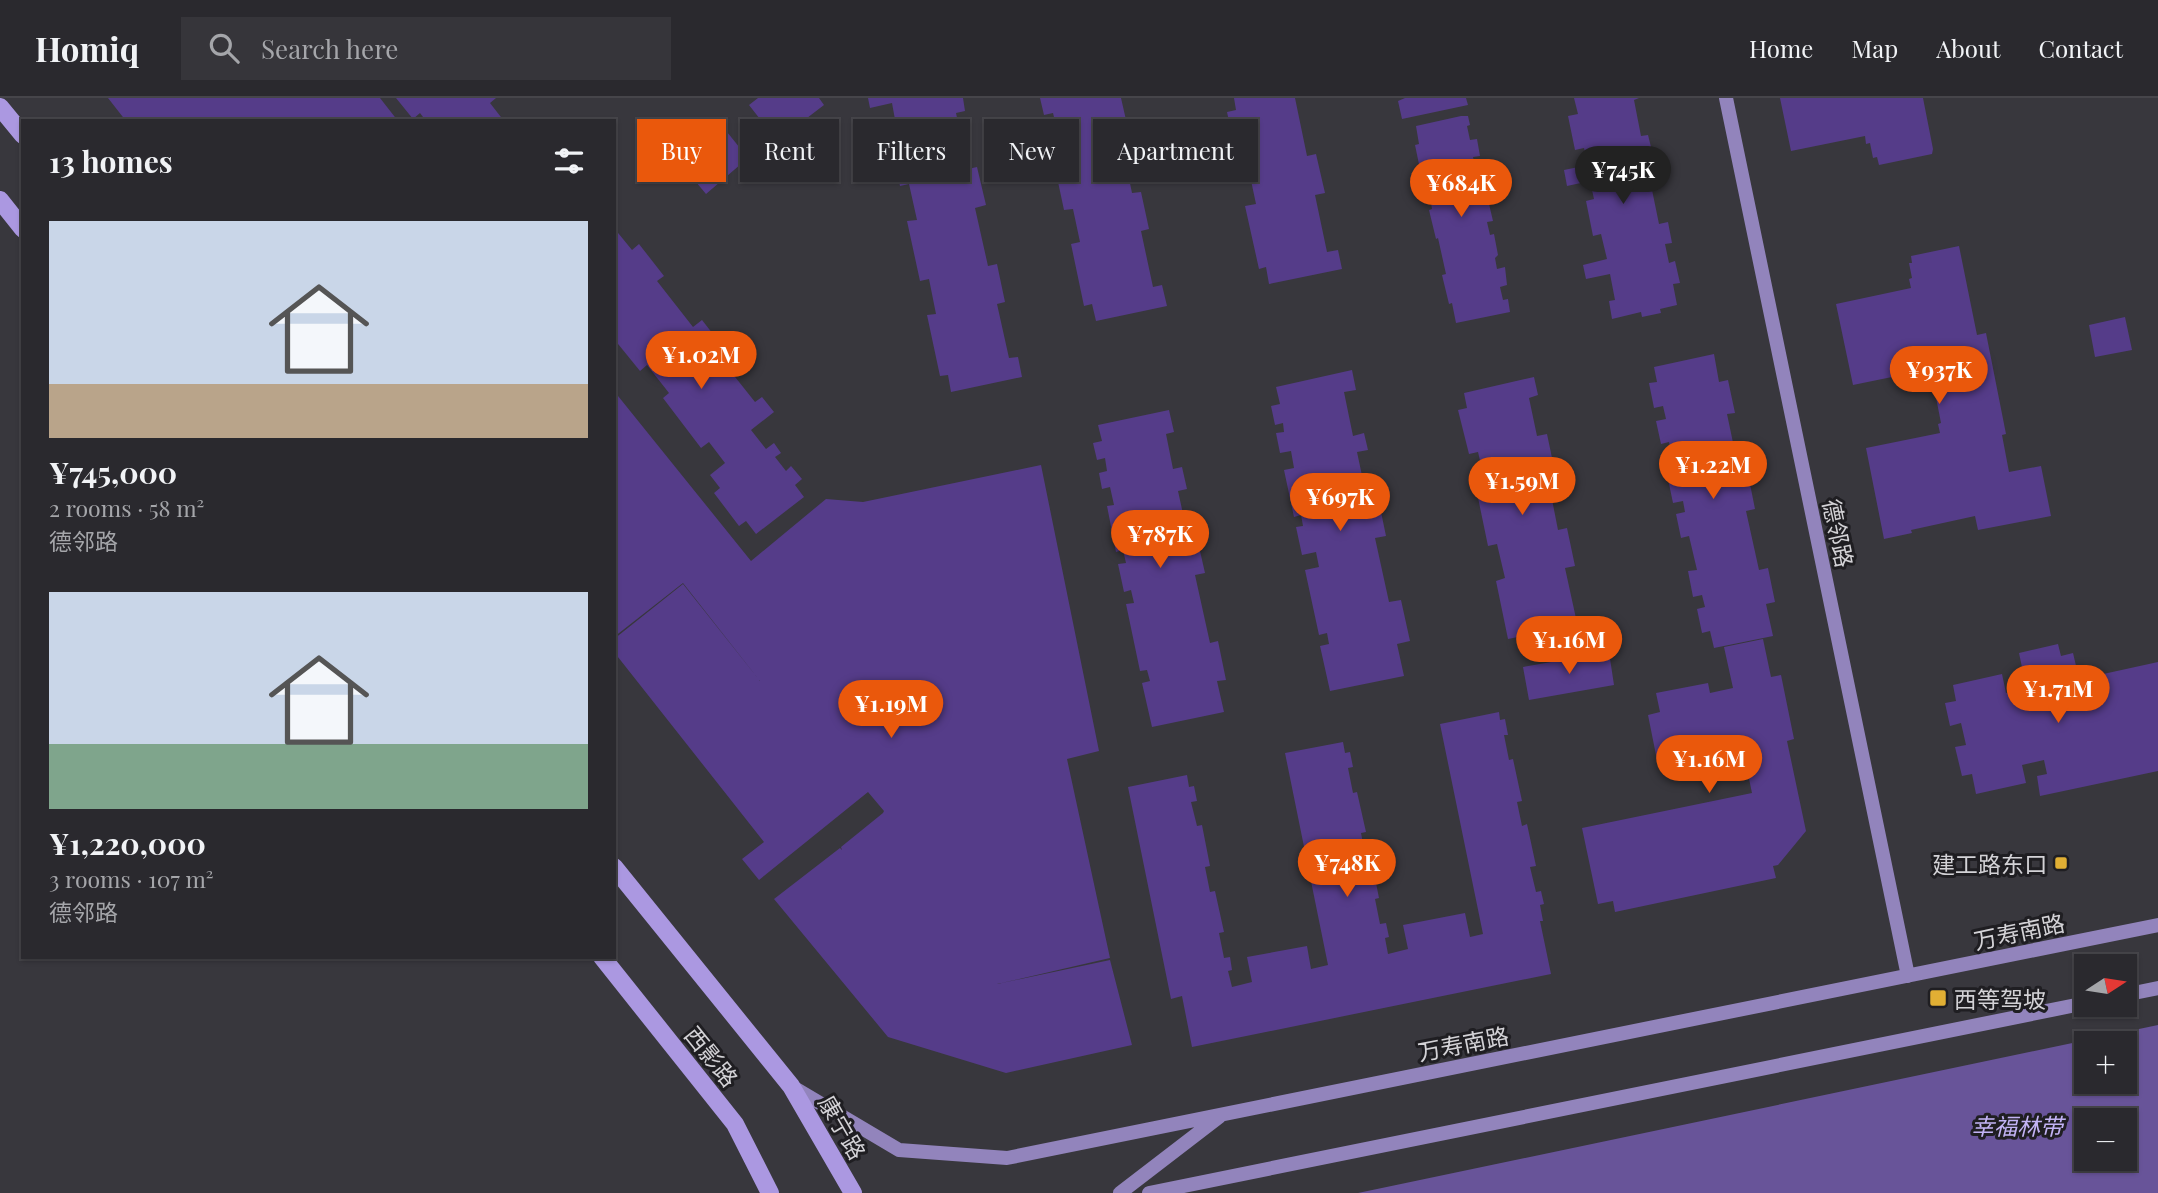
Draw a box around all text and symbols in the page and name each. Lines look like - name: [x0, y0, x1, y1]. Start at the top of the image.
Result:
- search box: [181, 17, 671, 80]
- text: Homiq: [35, 26, 139, 70]
- icon: search: [205, 29, 243, 67]
- text: Search here: [261, 31, 398, 66]
- text: Home: [1749, 32, 1813, 64]
- text: Map: [1851, 32, 1898, 64]
- text: About: [1936, 32, 2000, 64]
- text: Contact: [2038, 32, 2123, 64]
- chip: Buy: [637, 119, 726, 182]
- chip: Rent: [740, 119, 839, 182]
- chip: Filters: [853, 119, 970, 182]
- chip: New: [984, 119, 1079, 182]
- chip: Apartment: [1093, 119, 1258, 182]
- text: 13 homes: [49, 141, 173, 181]
- icon: filters: [550, 142, 588, 180]
- pin: ¥745K: [1574, 146, 1672, 206]
- text: ¥745K: [1591, 153, 1655, 184]
- pin: ¥684K: [1412, 159, 1510, 219]
- text: ¥684K: [1426, 166, 1496, 197]
- icon: home: [256, 266, 382, 392]
- pin: ¥1.02M: [644, 331, 758, 391]
- text: ¥1.02M: [662, 338, 740, 369]
- pin: ¥937K: [1890, 346, 1988, 406]
- text: ¥937K: [1906, 353, 1972, 384]
- pin: ¥1.22M: [1656, 442, 1770, 501]
- text: ¥1.22M: [1675, 448, 1751, 479]
- text: ¥745,000: [49, 452, 177, 492]
- pin: ¥1.59M: [1465, 458, 1579, 517]
- text: ¥1.59M: [1485, 464, 1559, 495]
- pin: ¥697K: [1291, 474, 1389, 533]
- text: ¥697K: [1306, 480, 1374, 511]
- text: 2 rooms · 58 m²: [49, 492, 204, 523]
- street label: 德邻路: [1817, 496, 1861, 570]
- pin: ¥787K: [1111, 510, 1209, 570]
- text: ¥787K: [1127, 517, 1193, 548]
- text: 德邻路: [49, 525, 118, 556]
- pin: ¥1.16M: [1512, 616, 1626, 676]
- text: ¥1.16M: [1532, 623, 1606, 654]
- icon: home: [256, 637, 382, 763]
- pin: ¥1.71M: [2001, 666, 2115, 725]
- text: ¥1.71M: [2023, 672, 2093, 703]
- pin: ¥1.19M: [834, 680, 948, 740]
- text: ¥1.19M: [854, 687, 928, 718]
- pin: ¥1.16M: [1652, 736, 1766, 795]
- text: ¥1.16M: [1672, 742, 1746, 773]
- text: ¥1,220,000: [49, 823, 206, 863]
- pin: ¥748K: [1298, 840, 1396, 899]
- text: ¥748K: [1314, 846, 1380, 877]
- place label: 建工路东口: [1932, 848, 2047, 879]
- marker: 建工路东口: [2053, 855, 2069, 871]
- text: 3 rooms · 107 m²: [49, 863, 214, 894]
- text: 德邻路: [49, 896, 118, 927]
- street label: 万寿南路: [1971, 906, 2067, 956]
- north arrow: [2074, 954, 2137, 1017]
- map controls: [2074, 954, 2137, 1171]
- place label: 西等驾坡: [1954, 983, 2046, 1014]
- marker: 西等驾坡: [1928, 988, 1948, 1008]
- street label: 西影路: [678, 1019, 746, 1093]
- street label: 万寿南路: [1415, 1019, 1511, 1067]
- button: +: [2074, 1031, 2137, 1094]
- street label: 康宁路: [812, 1089, 874, 1165]
- button: −: [2074, 1108, 2137, 1171]
- park label: 幸福林带: [1971, 1110, 2067, 1141]

